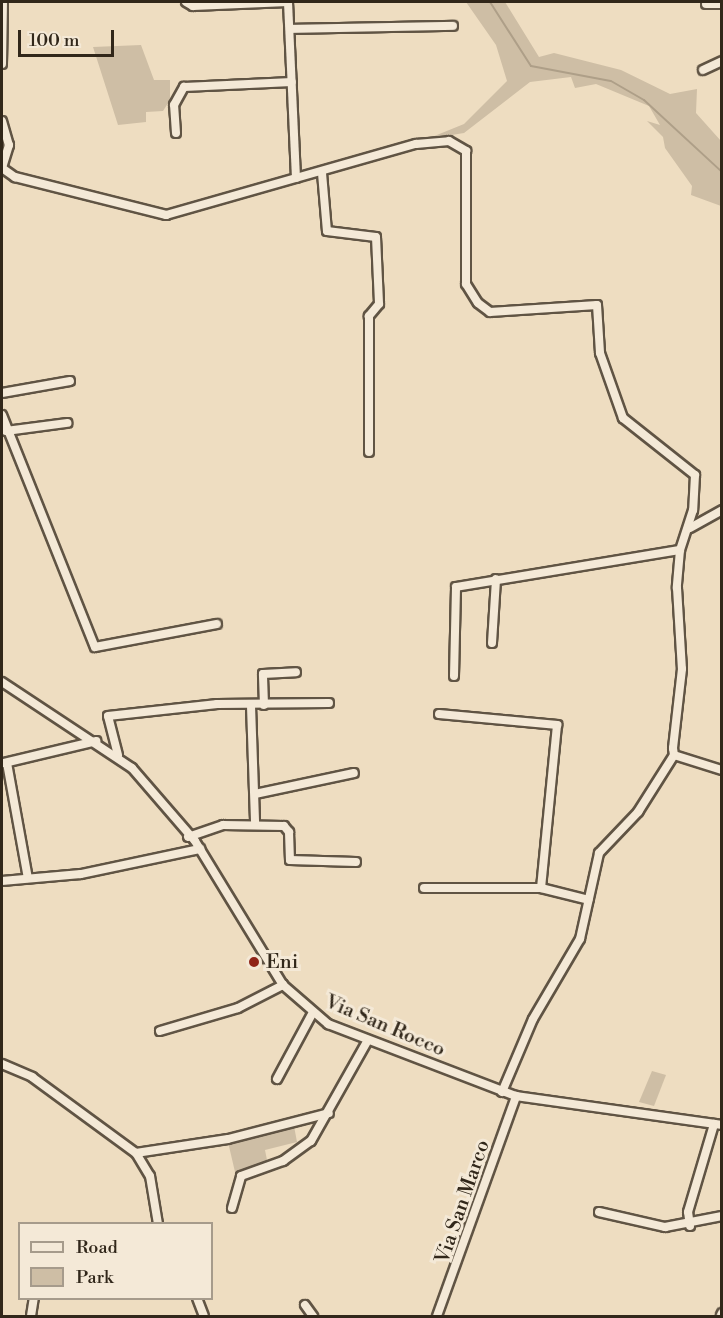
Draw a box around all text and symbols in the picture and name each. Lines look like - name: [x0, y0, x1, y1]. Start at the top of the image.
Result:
- scale bar: [21, 18, 117, 56]
- text: 100 m: [29, 29, 80, 52]
- place label: Eni: [266, 950, 298, 974]
- marker: Eni: [247, 955, 261, 969]
- street label: Via San Rocco: [321, 990, 449, 1062]
- street label: Via San Marco: [431, 1137, 495, 1267]
- legend: [18, 1222, 213, 1300]
- text: Road: [76, 1236, 118, 1259]
- text: Park: [76, 1266, 113, 1289]

